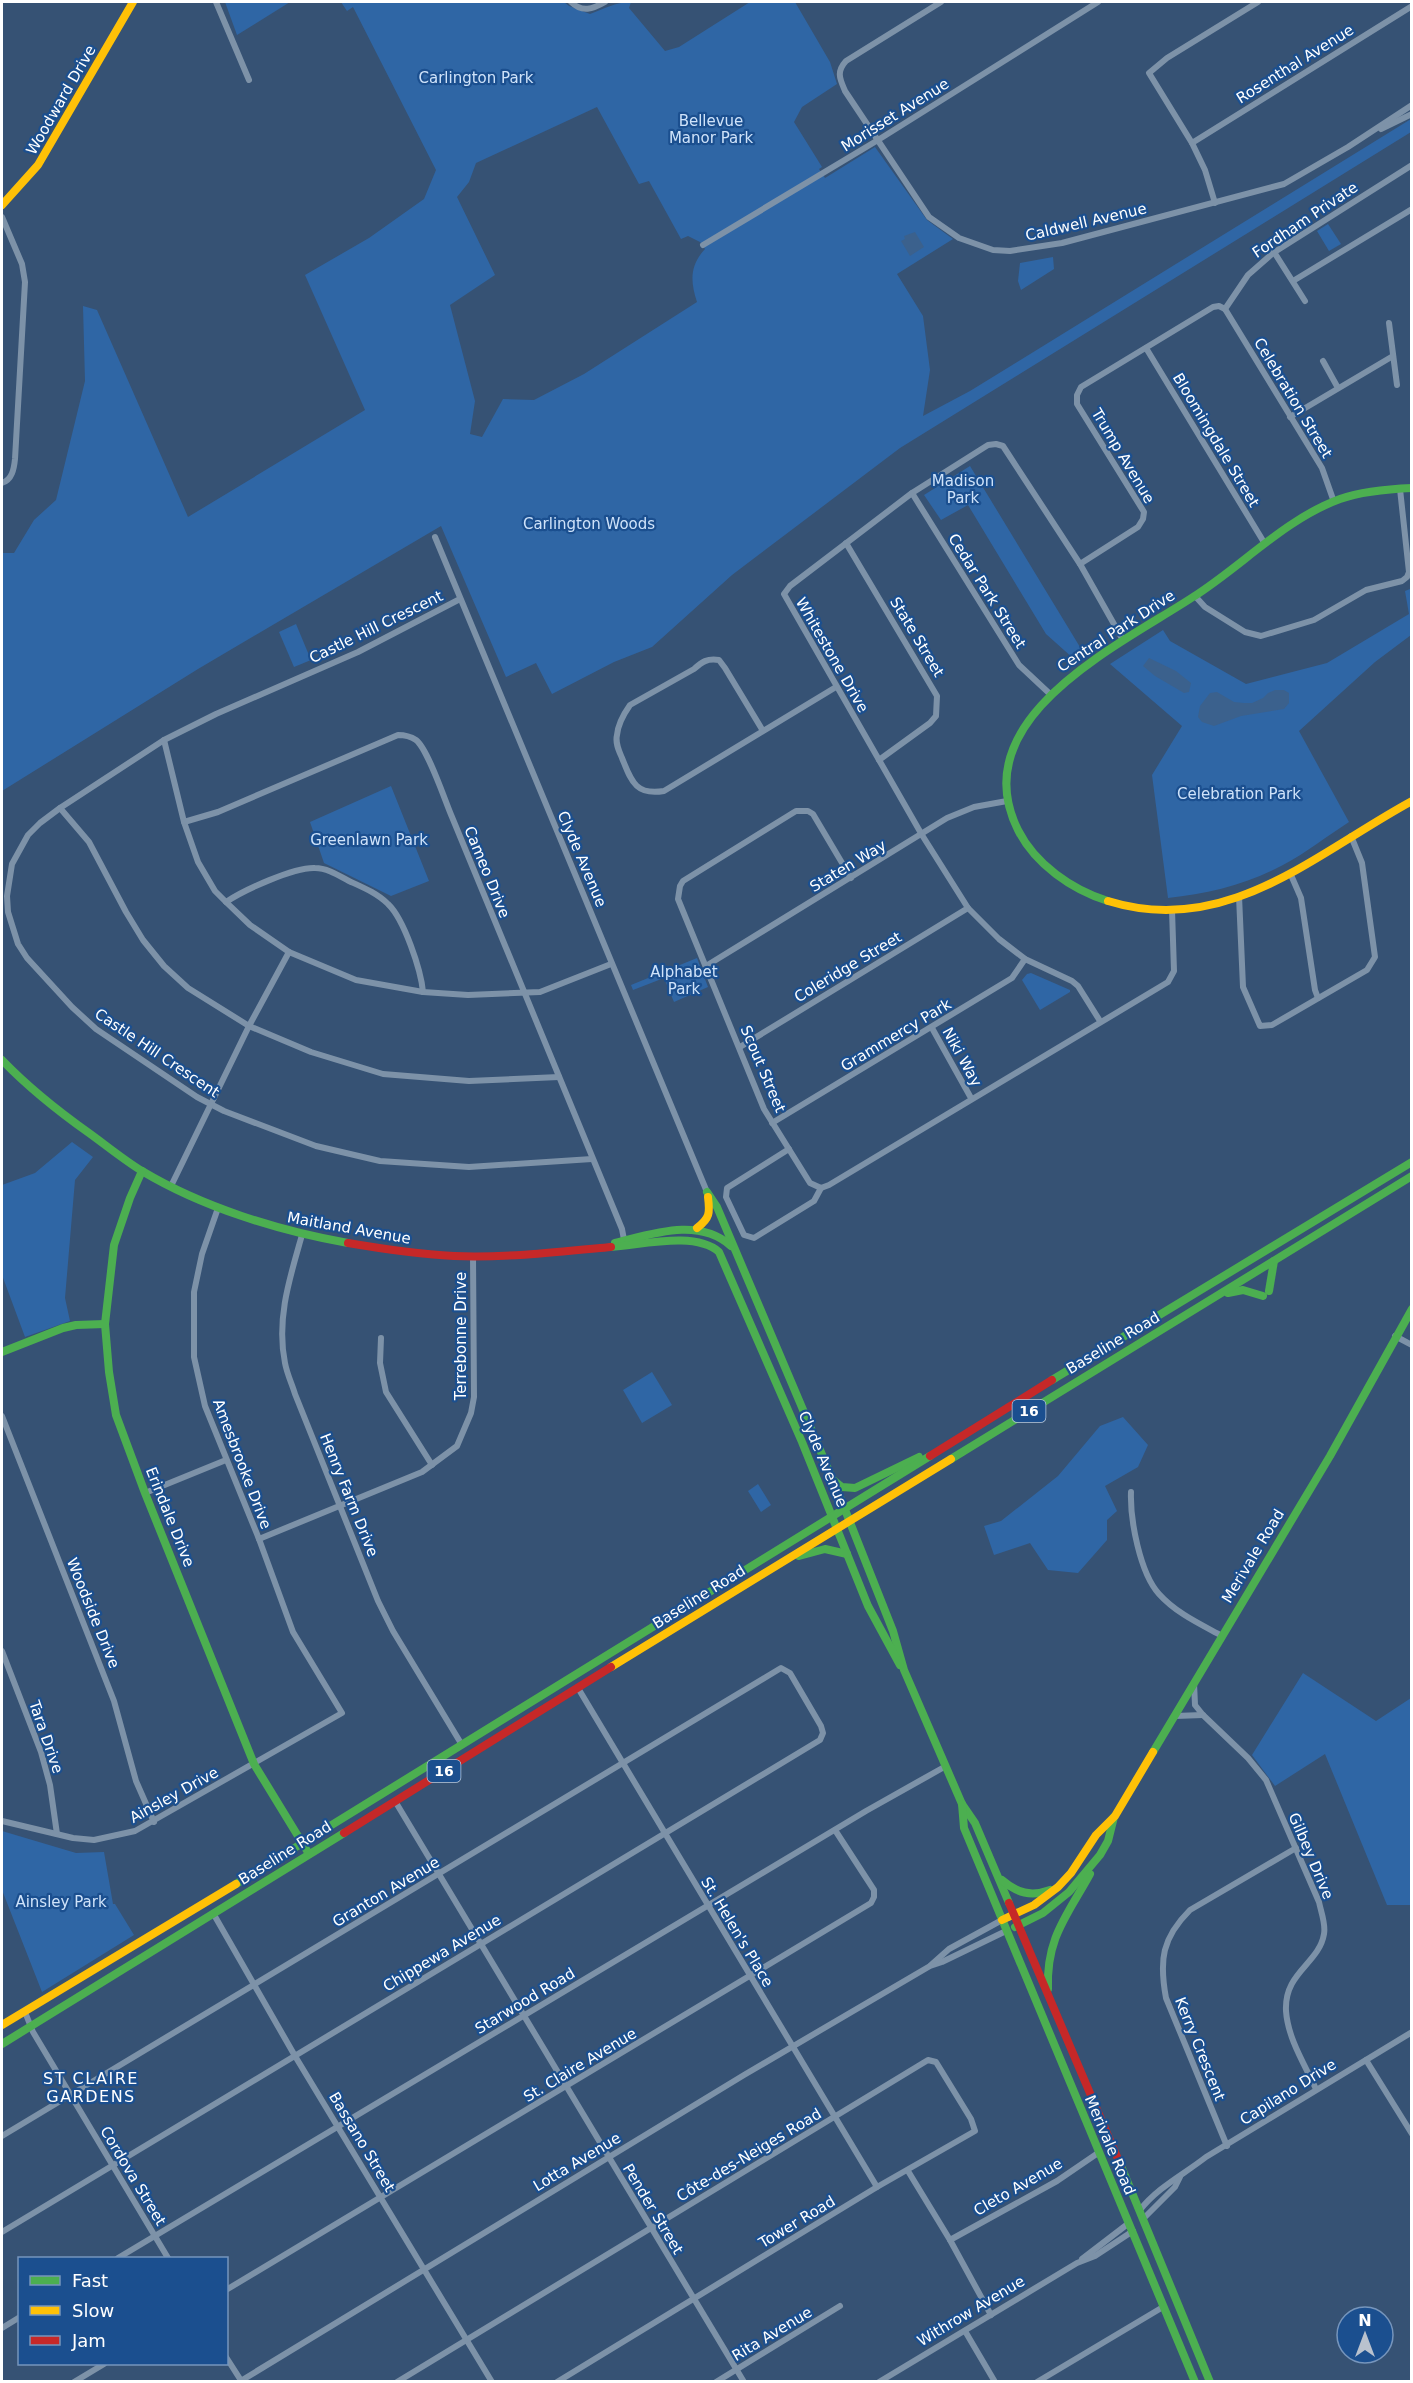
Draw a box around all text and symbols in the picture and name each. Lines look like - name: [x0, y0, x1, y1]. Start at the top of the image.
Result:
- street label: Rosenthal Avenue: [1233, 21, 1357, 107]
- street label: Woodward Drive: [22, 42, 100, 158]
- park label: Carlington Park: [419, 69, 534, 87]
- street label: Morisset Avenue: [838, 75, 952, 155]
- park label: Bellevue Manor Park: [669, 112, 753, 147]
- street label: Fordham Private: [1249, 178, 1361, 262]
- street label: Caldwell Avenue: [1024, 199, 1148, 245]
- street label: Celebration Street: [1250, 335, 1336, 461]
- street label: Bloomingdale Street: [1169, 370, 1263, 510]
- street label: Trump Avenue: [1087, 405, 1158, 507]
- park label: Madison Park: [932, 472, 994, 507]
- park label: Carlington Woods: [523, 515, 655, 533]
- street label: Cedar Park Street: [944, 530, 1030, 652]
- street label: Central Park Drive: [1054, 586, 1178, 676]
- street label: Castle Hill Crescent: [306, 587, 446, 667]
- street label: Whitestone Drive: [792, 594, 872, 716]
- street label: State Street: [886, 594, 948, 680]
- park label: Celebration Park: [1177, 785, 1301, 803]
- street label: Clyde Avenue: [554, 808, 610, 910]
- street label: Cameo Drive: [460, 823, 514, 921]
- park label: Greenlawn Park: [310, 831, 428, 849]
- street label: Staten Way: [807, 836, 890, 896]
- street label: Coleridge Street: [791, 928, 905, 1006]
- park label: Alphabet Park: [650, 963, 718, 998]
- street label: Grammercy Park: [838, 995, 955, 1075]
- street label: Castle Hill Crescent: [91, 1005, 223, 1101]
- street label: Scout Street: [737, 1023, 789, 1115]
- street label: Niki Way: [938, 1024, 986, 1090]
- street label: Maitland Avenue: [286, 1208, 412, 1248]
- street label: Terrebonne Drive: [452, 1272, 470, 1401]
- street label: Baseline Road: [1063, 1308, 1163, 1378]
- street label: Amesbrooke Drive: [209, 1396, 275, 1532]
- road number: 16: [1012, 1400, 1046, 1422]
- street label: Clyde Avenue: [795, 1408, 851, 1510]
- street label: Henry Farm Drive: [316, 1431, 382, 1559]
- street label: Erindale Drive: [142, 1464, 198, 1570]
- street label: Merivale Road: [1218, 1506, 1288, 1606]
- street label: Woodside Drive: [63, 1555, 123, 1671]
- street label: Baseline Road: [649, 1561, 749, 1633]
- street label: Tara Drive: [25, 1697, 67, 1776]
- road number: 16: [428, 1760, 460, 1782]
- street label: Ainsley Drive: [126, 1763, 222, 1827]
- street label: Gilbey Drive: [1285, 1810, 1337, 1902]
- street label: Baseline Road: [235, 1817, 335, 1889]
- street label: Granton Avenue: [329, 1853, 443, 1931]
- street label: St. Helen's Place: [697, 1874, 777, 1990]
- park label: Ainsley Park: [15, 1893, 107, 1911]
- street label: Chippewa Avenue: [380, 1911, 504, 1995]
- street label: Starwood Road: [472, 1964, 578, 2038]
- street label: Kerry Crescent: [1171, 1995, 1229, 2104]
- street label: St. Claire Avenue: [520, 2024, 640, 2106]
- street label: Capilano Drive: [1237, 2055, 1339, 2129]
- district label: ST CLAIRE GARDENS: [43, 2069, 139, 2106]
- street label: Bassano Street: [325, 2089, 399, 2195]
- street label: Merivale Road: [1081, 2093, 1139, 2197]
- street label: Côte-des-Neiges Road: [673, 2105, 825, 2205]
- street label: Cordova Street: [96, 2123, 170, 2229]
- street label: Lotta Avenue: [530, 2129, 624, 2195]
- street label: Cleto Avenue: [970, 2154, 1066, 2220]
- street label: Pender Street: [619, 2160, 687, 2258]
- street label: Tower Road: [755, 2192, 838, 2252]
- legend: [18, 2257, 228, 2365]
- text: Fast: [72, 2270, 108, 2291]
- street label: Withrow Avenue: [914, 2272, 1028, 2350]
- text: Slow: [72, 2300, 114, 2321]
- street label: Rita Avenue: [729, 2303, 815, 2365]
- north arrow: [1335, 2305, 1395, 2365]
- text: N: [1358, 2311, 1372, 2330]
- text: Jam: [71, 2330, 106, 2351]

